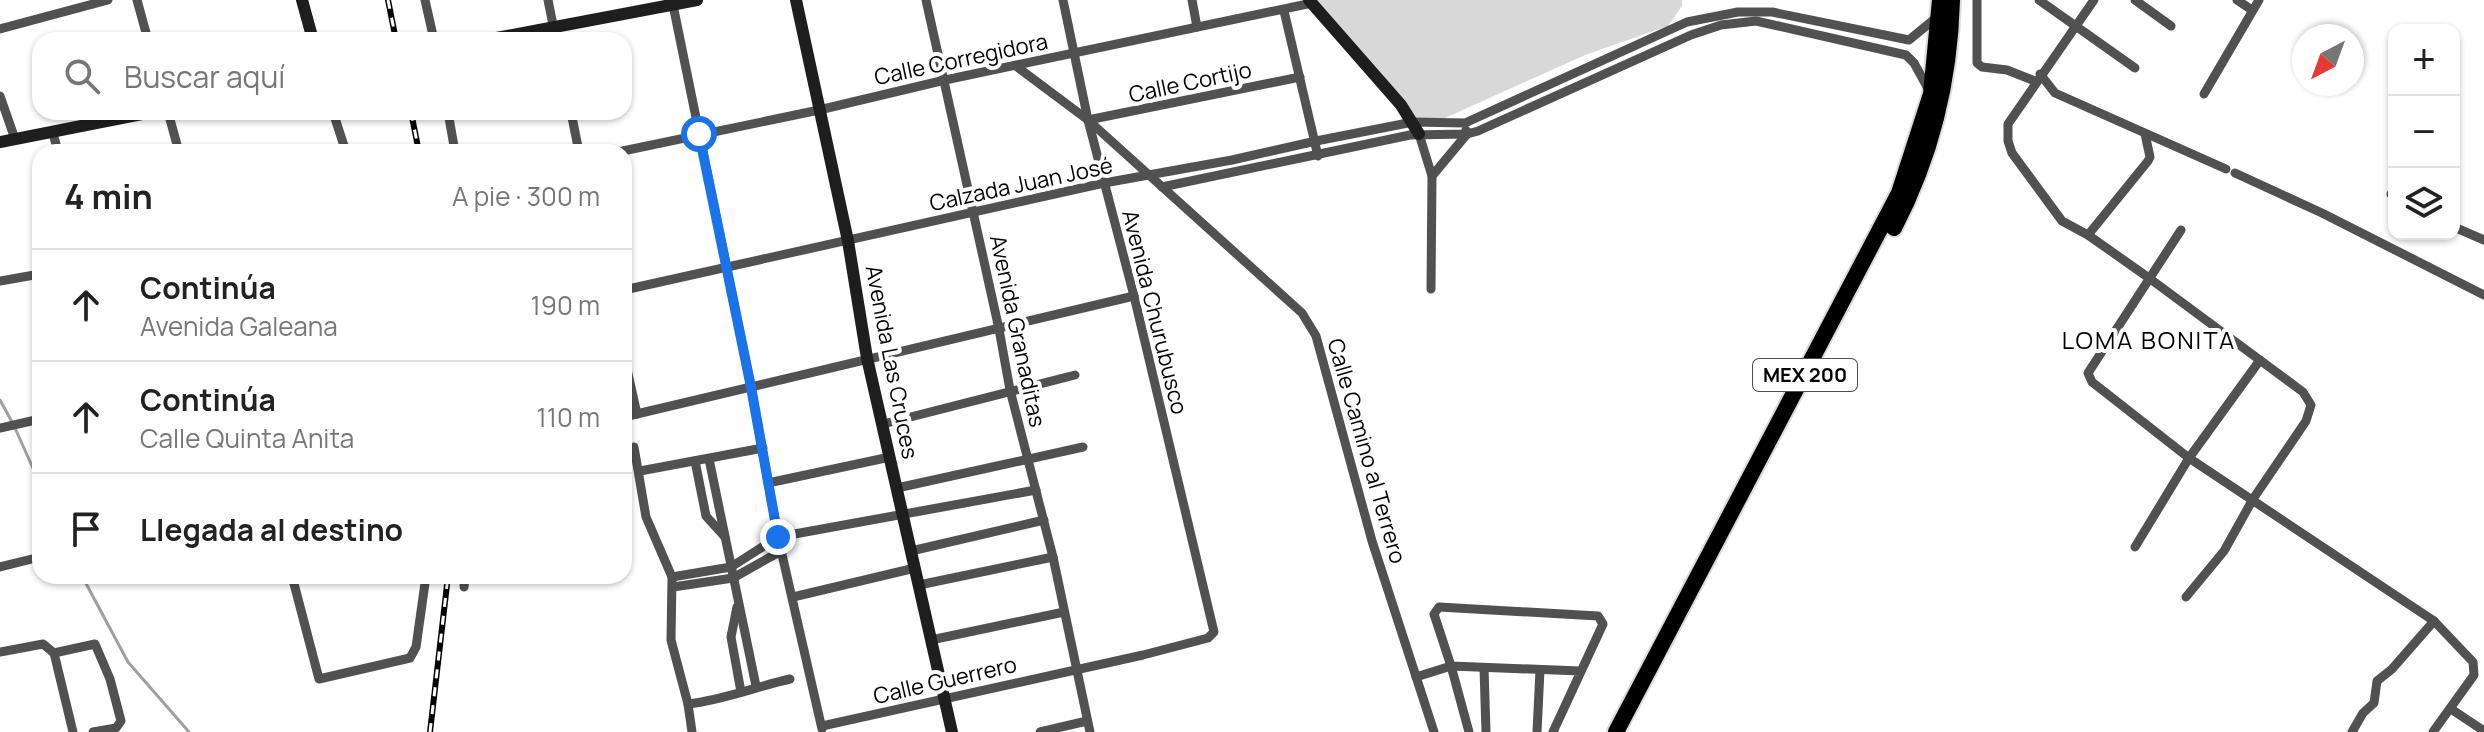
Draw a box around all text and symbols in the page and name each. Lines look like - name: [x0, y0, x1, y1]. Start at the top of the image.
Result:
- north arrow: [2292, 24, 2364, 96]
- map controls: [2388, 24, 2460, 240]
- button: +: [2388, 24, 2460, 96]
- street label: Calle Corregidora: [871, 26, 1051, 92]
- search box: [32, 32, 632, 120]
- icon: search: [60, 54, 104, 98]
- street label: Calle Cortijo: [1126, 54, 1254, 110]
- text: Buscar aquí: [124, 56, 285, 97]
- button: −: [2388, 96, 2460, 168]
- route start: [681, 116, 717, 152]
- street label: Calzada Juan José: [927, 150, 1115, 218]
- button: layers: [2388, 168, 2460, 240]
- text: 4 min: [64, 173, 153, 219]
- text: A pie · 300 m: [452, 178, 600, 214]
- street label: Avenida Churubusco: [1115, 207, 1195, 417]
- street label: Avenida Granaditas: [983, 232, 1053, 430]
- street label: Avenida Las Cruces: [859, 263, 925, 461]
- text: Continúa: [140, 267, 276, 308]
- icon: ahead: [64, 283, 108, 327]
- text: 190 m: [531, 287, 600, 323]
- text: Avenida Galeana: [140, 308, 338, 344]
- district label: LOMA BONITA: [2062, 323, 2236, 356]
- street label: Calle Camino al Terrero: [1320, 335, 1414, 567]
- road number: MEX 200: [1753, 359, 1857, 391]
- text: Continúa: [140, 379, 276, 420]
- icon: ahead: [64, 395, 108, 439]
- text: 110 m: [537, 399, 600, 435]
- text: Calle Quinta Anita: [140, 420, 354, 456]
- icon: arrive: [64, 507, 108, 551]
- text: Llegada al destino: [140, 509, 403, 550]
- route end: [760, 519, 796, 555]
- street label: Calle Guerrero: [870, 649, 1020, 711]

